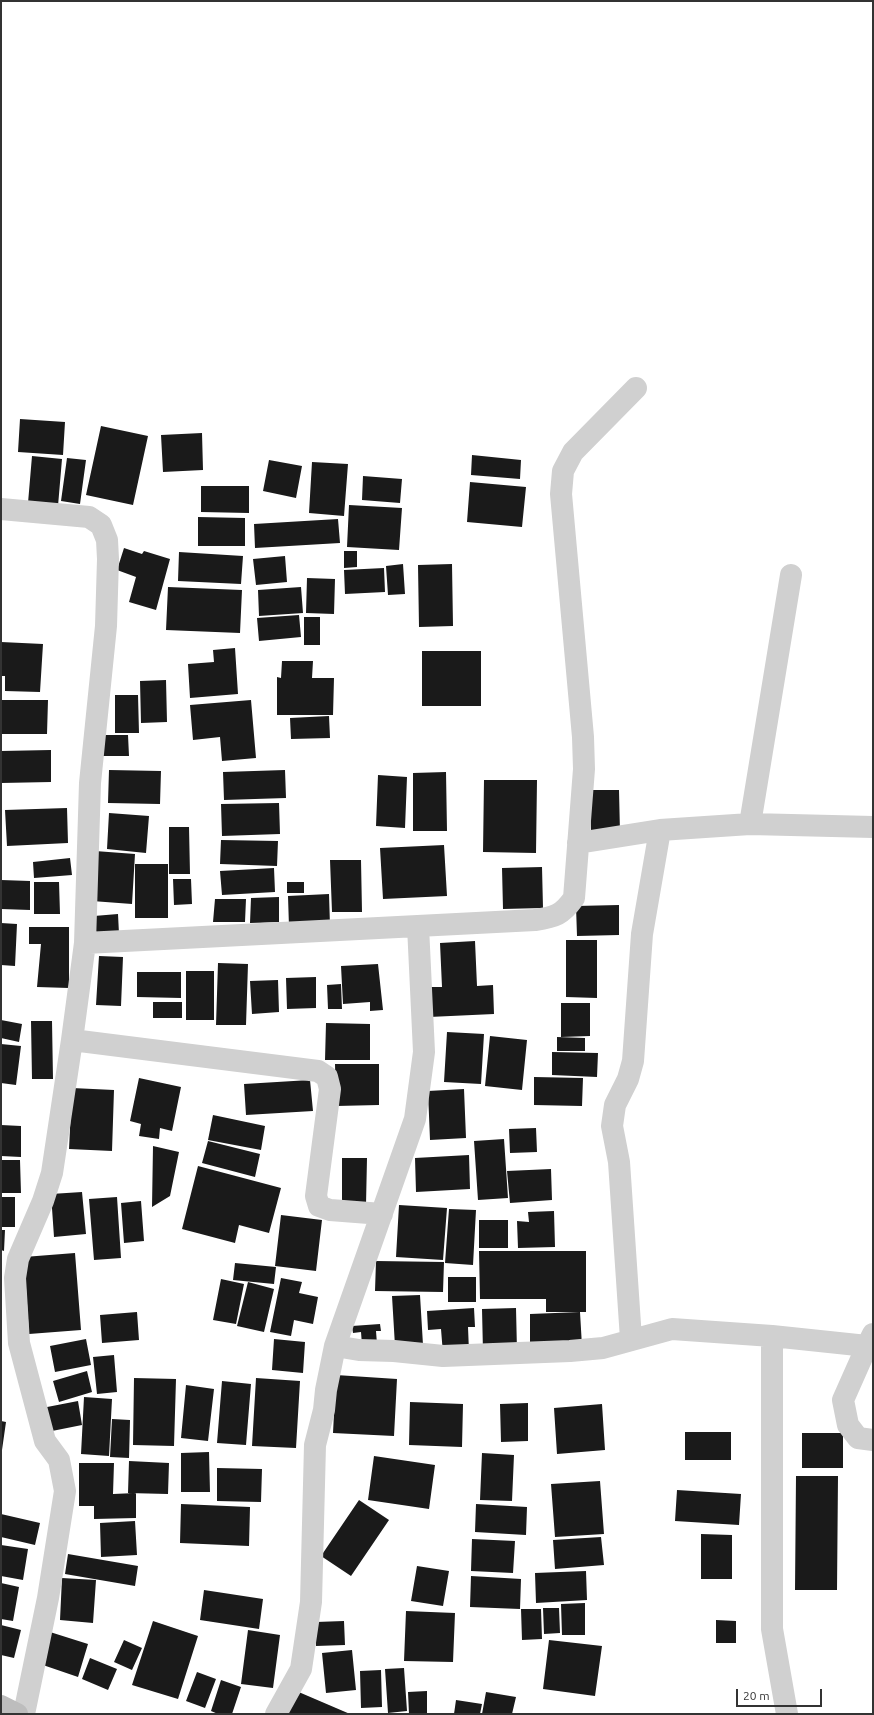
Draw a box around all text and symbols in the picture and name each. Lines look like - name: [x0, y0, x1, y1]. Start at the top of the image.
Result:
- scale bar: [738, 1681, 824, 1707]
- text: 20 m: [743, 1689, 770, 1702]

